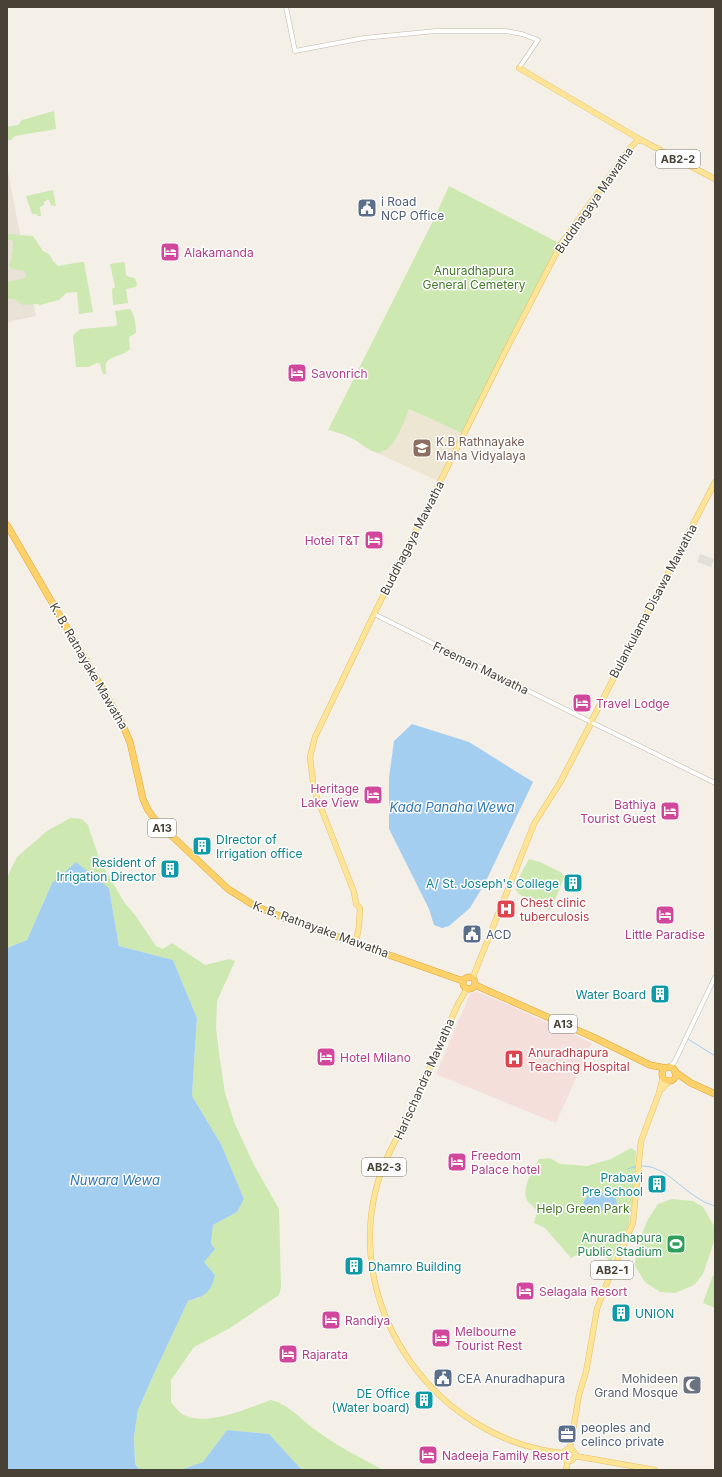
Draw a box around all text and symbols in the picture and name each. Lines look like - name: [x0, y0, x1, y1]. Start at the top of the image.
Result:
- street label: Buddhagaya Mawatha: [552, 144, 636, 256]
- road number: AB2-2: [656, 150, 700, 168]
- place label: i Road NCP Office: [381, 194, 444, 223]
- public building icon: i Road NCP Office: [356, 197, 378, 219]
- hotel icon: Alakamanda: [159, 241, 181, 263]
- place label: Alakamanda: [184, 245, 254, 260]
- park label: Anuradhapura General Cemetery: [422, 263, 526, 292]
- hotel icon: Savonrich: [286, 362, 308, 384]
- place label: Savonrich: [311, 366, 368, 381]
- place label: K.B Rathnayake Maha Vidyalaya: [436, 434, 526, 463]
- school or university icon: K.B Rathnayake Maha Vidyalaya: [411, 437, 433, 459]
- street label: Buddhagaya Mawatha: [377, 478, 447, 598]
- street label: Bulankulama Disawa Mawatha: [606, 521, 700, 681]
- hotel icon: Hotel T&T: [363, 529, 385, 551]
- place label: Hotel T&T: [305, 533, 360, 548]
- street label: K. B. Ratnayake Mawatha: [47, 600, 131, 732]
- street label: Freeman Mawatha: [431, 638, 531, 698]
- hotel icon: Travel Lodge: [571, 692, 593, 714]
- place label: Travel Lodge: [596, 696, 670, 711]
- place label: Heritage Lake View: [301, 781, 359, 810]
- hotel icon: Heritage Lake View: [362, 784, 384, 806]
- place label: Bathiya Tourist Guest: [580, 797, 656, 826]
- water label: Kada Panaha Wewa: [390, 799, 514, 815]
- hotel icon: Bathiya Tourist Guest: [659, 800, 681, 822]
- road number: A13: [148, 819, 176, 837]
- place label: DIrector of Irrigation office: [216, 832, 303, 861]
- building icon: DIrector of Irrigation office: [191, 835, 213, 857]
- place label: Resident of Irrigation Director: [57, 855, 157, 884]
- building icon: Resident of Irrigation Director: [159, 858, 181, 880]
- building icon: A/ St. Joseph's College: [562, 872, 584, 894]
- place label: A/ St. Joseph's College: [426, 876, 559, 891]
- place label: Chest clinic tuberculosis: [520, 895, 589, 924]
- street label: K. B. Ratnayake Mawatha: [251, 897, 391, 961]
- hospital icon: Chest clinic tuberculosis: [495, 898, 517, 920]
- hotel icon: Little Paradise: [654, 904, 676, 926]
- public building icon: ACD: [461, 923, 483, 945]
- place label: ACD: [486, 927, 511, 942]
- place label: Little Paradise: [625, 927, 705, 942]
- building icon: Water Board: [649, 983, 671, 1005]
- place label: Water Board: [576, 987, 646, 1002]
- road number: A13: [549, 1015, 577, 1033]
- street label: Harischandra Mawatha: [390, 1016, 458, 1142]
- place label: Anuradhapura Teaching Hospital: [528, 1045, 630, 1074]
- hotel icon: Hotel Milano: [315, 1046, 337, 1068]
- hospital icon: Anuradhapura Teaching Hospital: [503, 1048, 525, 1070]
- place label: Hotel Milano: [340, 1050, 411, 1065]
- place label: Freedom Palace hotel: [471, 1148, 540, 1177]
- hotel icon: Freedom Palace hotel: [446, 1151, 468, 1173]
- road number: AB2-3: [362, 1158, 406, 1176]
- place label: Prabavi Pre School: [582, 1170, 643, 1199]
- water label: Nuwara Wewa: [70, 1172, 160, 1188]
- building icon: Prabavi Pre School: [646, 1173, 668, 1195]
- park label: Help Green Park: [537, 1201, 630, 1216]
- place label: Anuradhapura Public Stadium: [578, 1230, 662, 1259]
- sports icon: Anuradhapura Public Stadium: [665, 1233, 687, 1255]
- building icon: Dhamro Building: [343, 1255, 365, 1277]
- place label: Dhamro Building: [368, 1259, 461, 1274]
- road number: AB2-1: [591, 1261, 633, 1279]
- hotel icon: Selagala Resort: [514, 1280, 536, 1302]
- place label: Selagala Resort: [539, 1284, 627, 1299]
- building icon: UNION: [610, 1302, 632, 1324]
- place label: UNION: [635, 1306, 674, 1321]
- hotel icon: Randiya: [320, 1309, 342, 1331]
- place label: Randiya: [345, 1313, 390, 1328]
- place label: Melbourne Tourist Rest: [455, 1324, 522, 1353]
- hotel icon: Melbourne Tourist Rest: [430, 1327, 452, 1349]
- hotel icon: Rajarata: [277, 1343, 299, 1365]
- place label: Rajarata: [302, 1347, 348, 1362]
- public building icon: CEA Anuradhapura: [432, 1367, 454, 1389]
- place label: CEA Anuradhapura: [457, 1371, 565, 1386]
- place label: Mohideen Grand Mosque: [594, 1371, 678, 1400]
- mosque icon: Mohideen Grand Mosque: [681, 1374, 703, 1396]
- place label: DE Office (Water board): [332, 1386, 410, 1415]
- building icon: DE Office (Water board): [413, 1389, 435, 1411]
- place label: peoples and celinco private: [581, 1420, 664, 1449]
- office icon: peoples and celinco private: [556, 1423, 578, 1445]
- hotel icon: Nadeeja Family Resort: [417, 1444, 439, 1466]
- place label: Nadeeja Family Resort: [442, 1448, 569, 1463]

